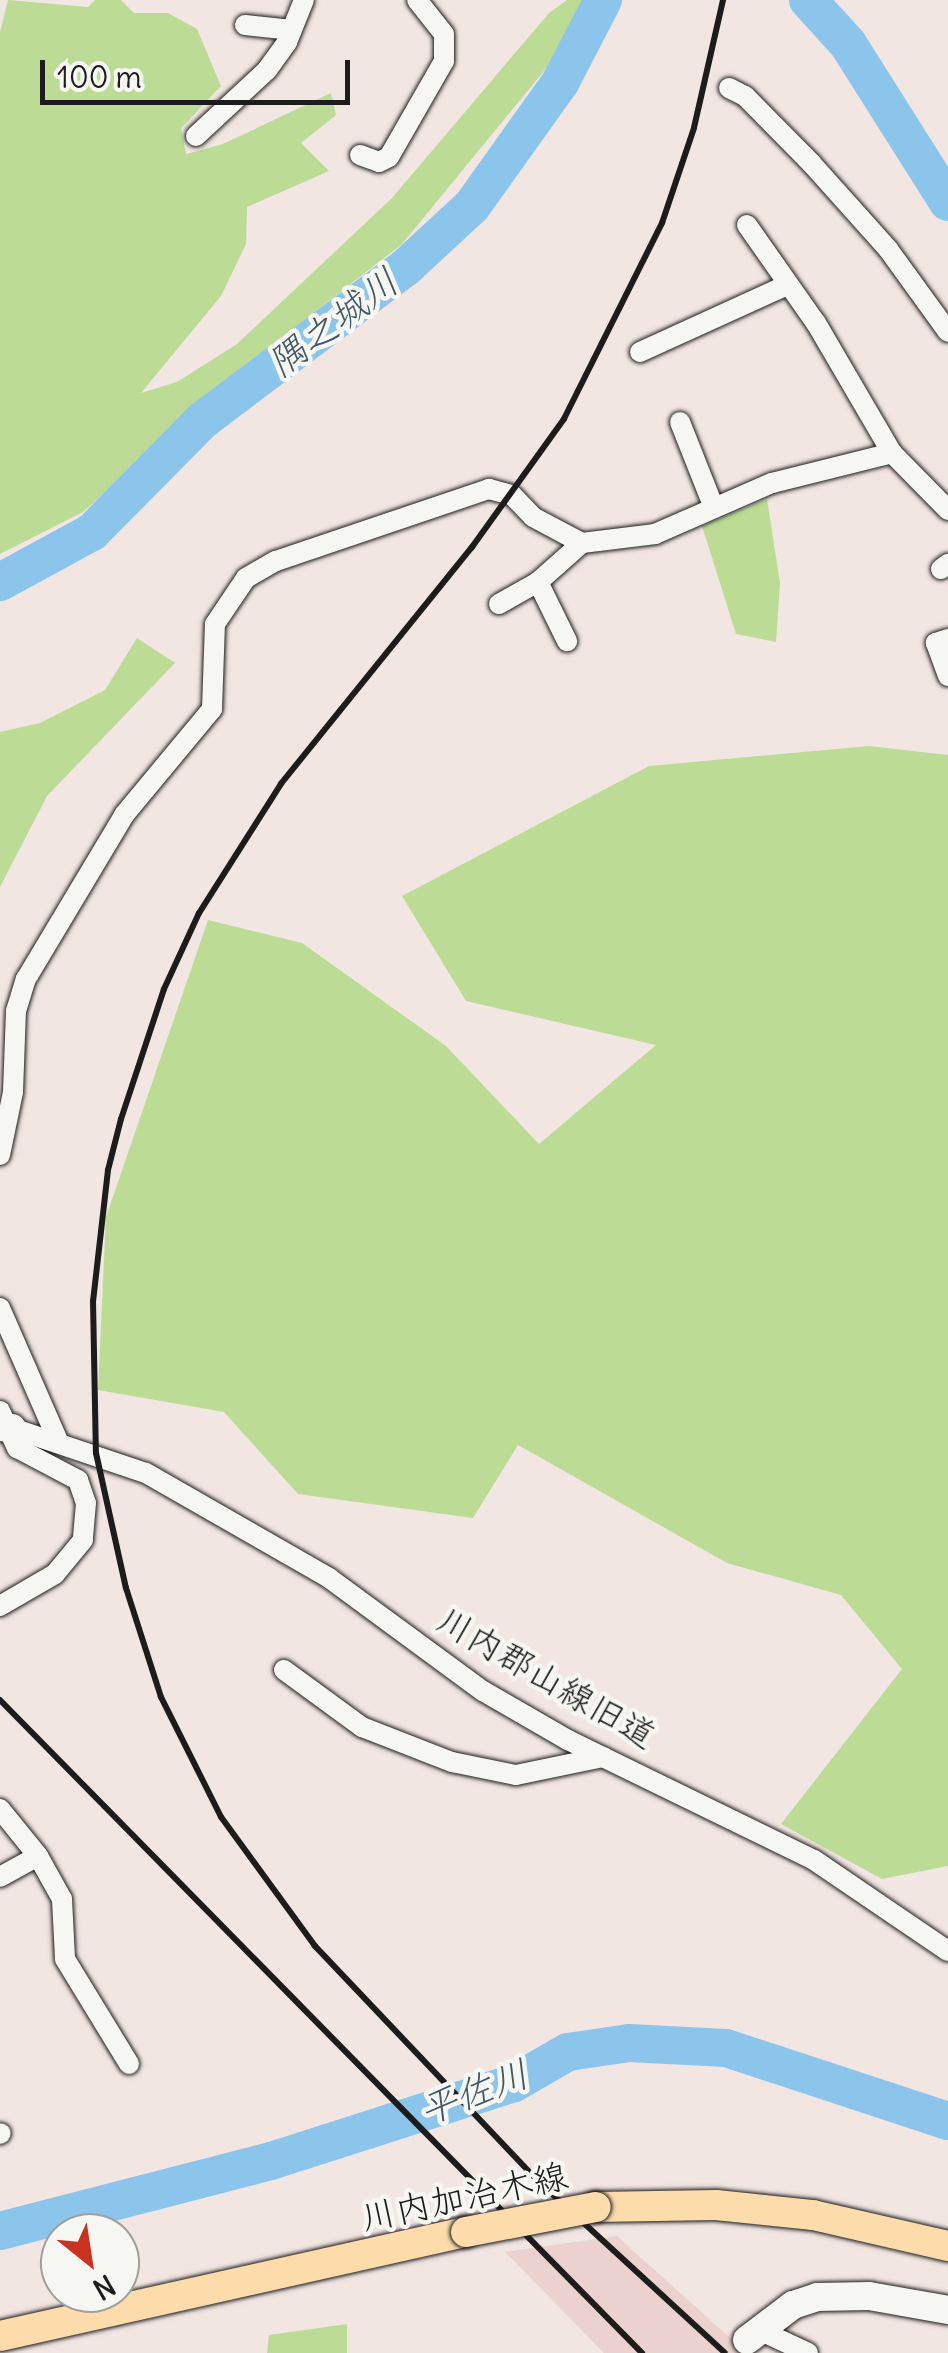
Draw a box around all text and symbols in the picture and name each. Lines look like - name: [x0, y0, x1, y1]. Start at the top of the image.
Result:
- scale bar: [45, 40, 355, 102]
- text: 100 m: [57, 58, 142, 96]
- water label: 隅之城川: [259, 258, 407, 386]
- street label: 川内郡山線旧道: [430, 1598, 664, 1756]
- water label: 平佐川: [413, 2050, 535, 2134]
- street label: 川内加治木線: [357, 2154, 571, 2238]
- north arrow: [40, 2213, 140, 2313]
- text: N: [87, 2267, 121, 2308]

